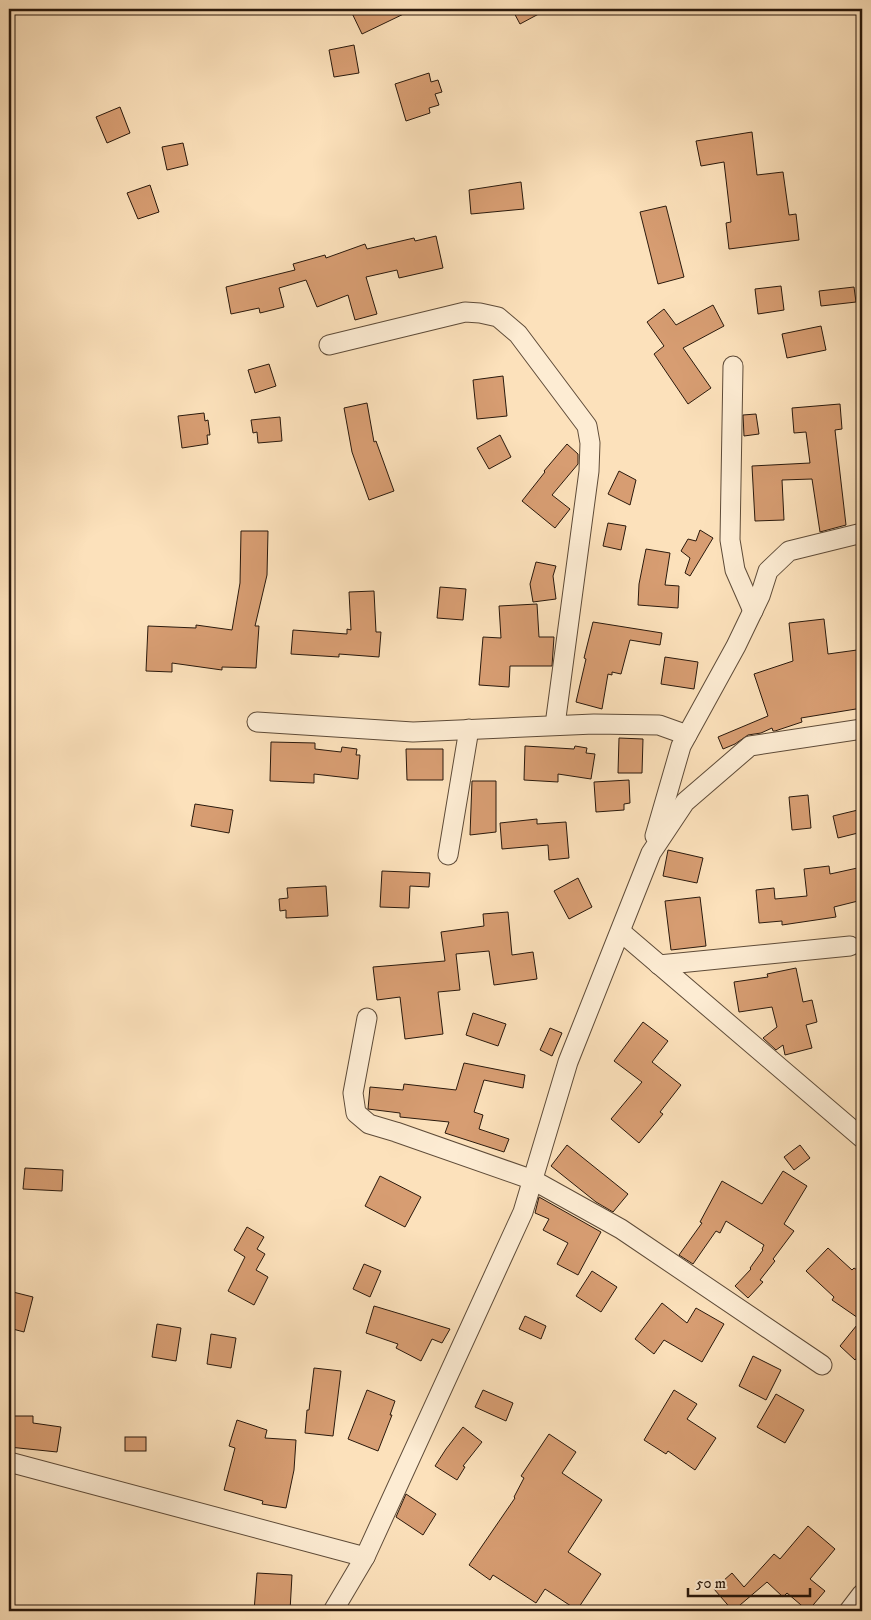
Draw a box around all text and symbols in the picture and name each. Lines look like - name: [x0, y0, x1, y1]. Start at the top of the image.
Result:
- scale bar: [688, 1565, 811, 1597]
- text: 50 m: [696, 1574, 726, 1593]

